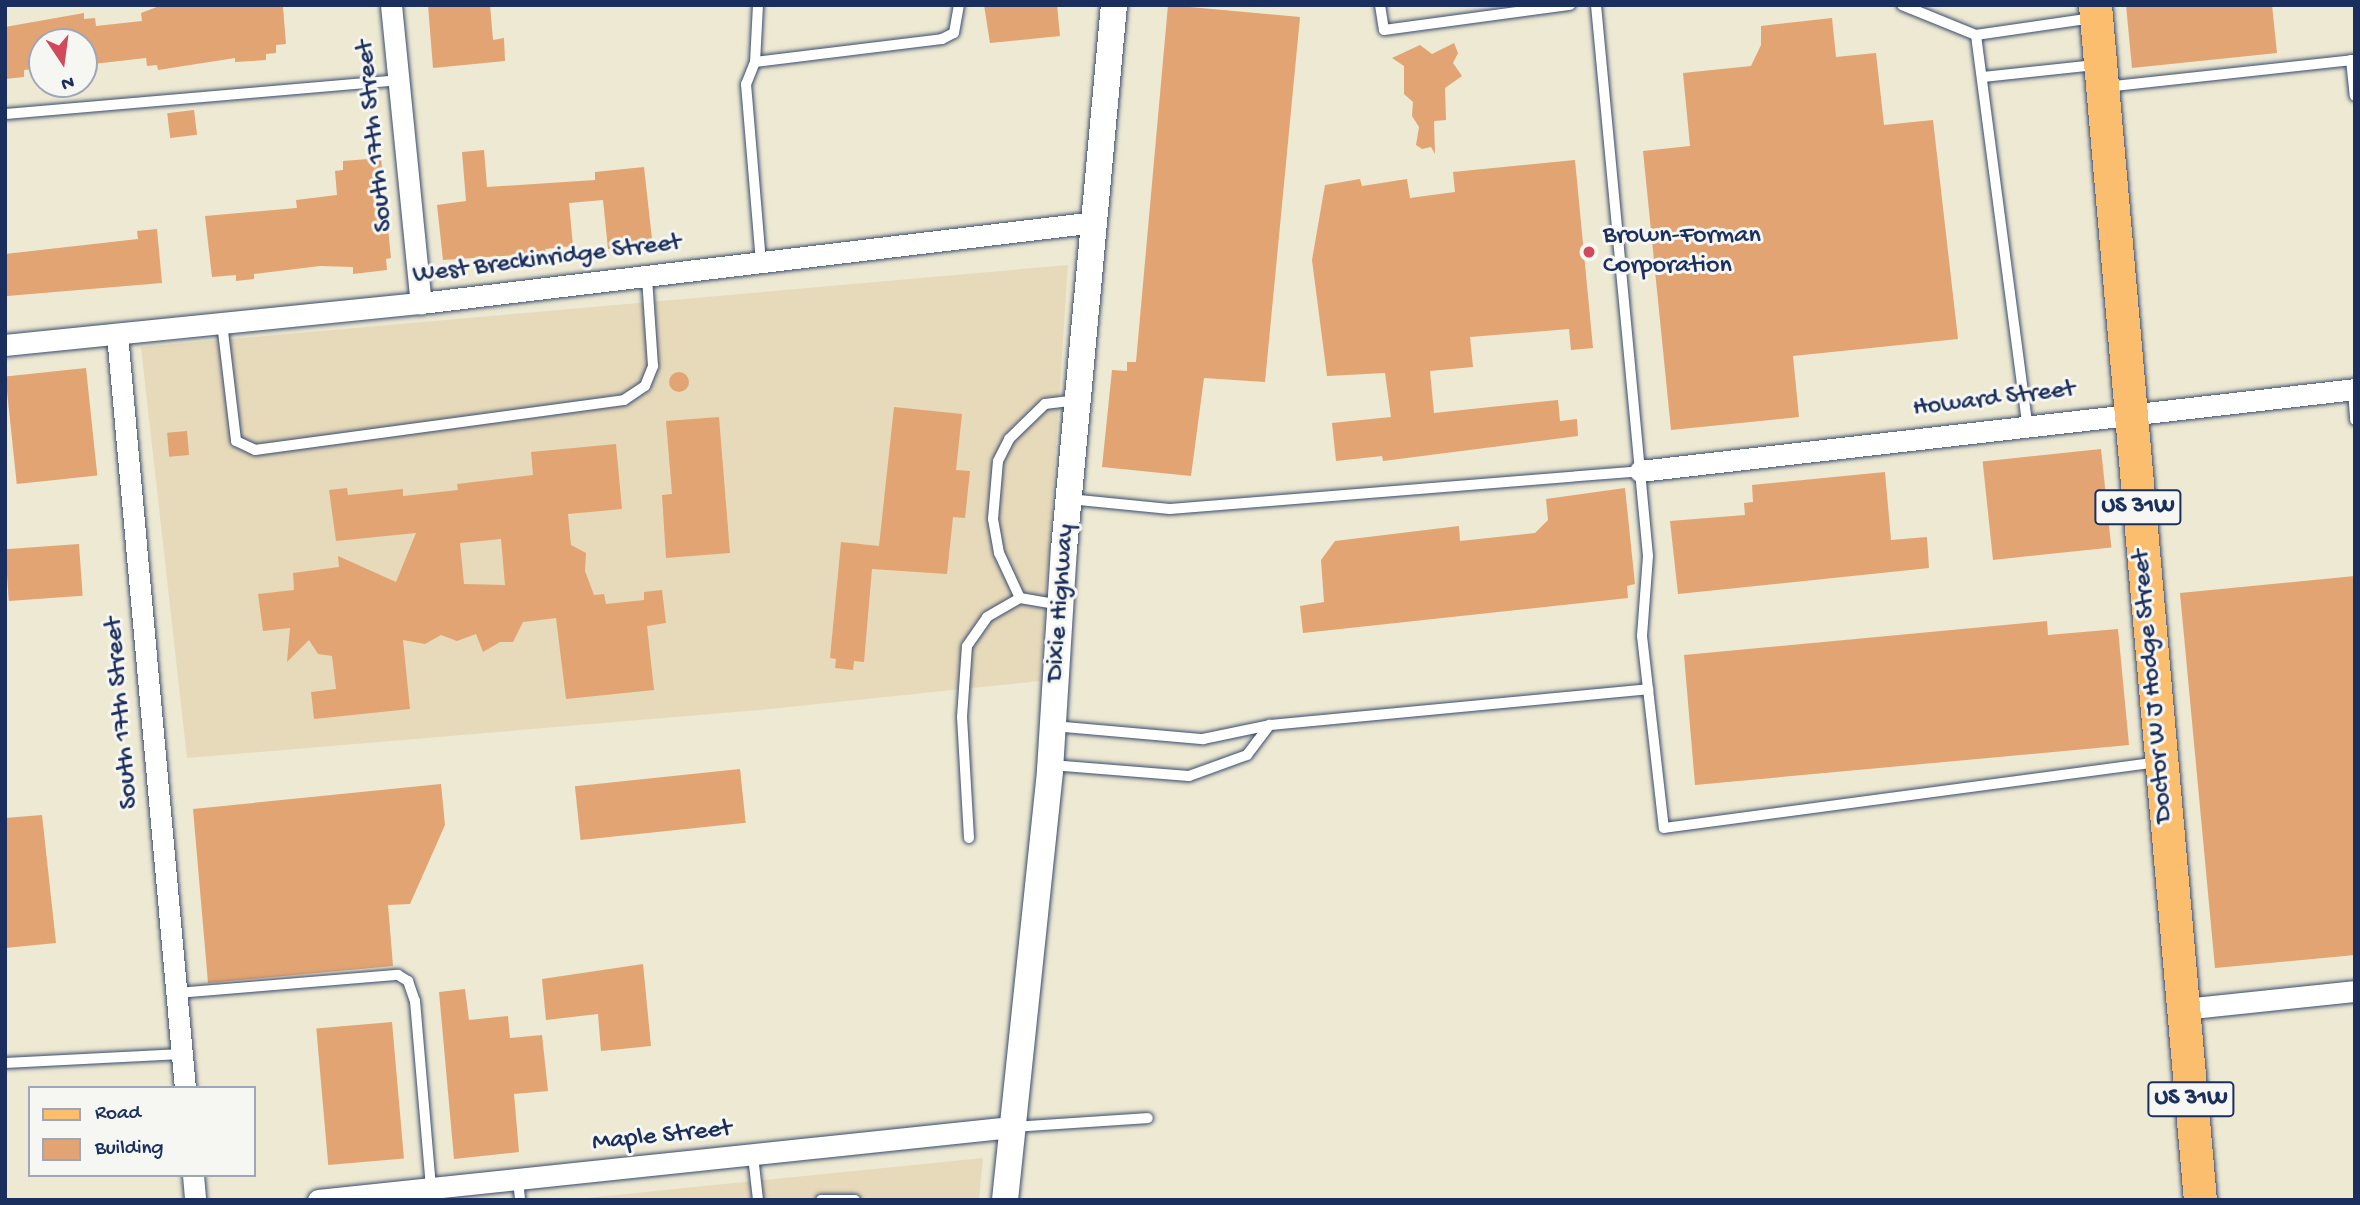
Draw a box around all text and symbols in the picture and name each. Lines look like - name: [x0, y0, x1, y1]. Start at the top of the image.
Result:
- north arrow: [28, 28, 98, 98]
- street label: South 17th Street: [350, 39, 402, 233]
- text: N: [59, 69, 76, 95]
- place label: Brown-Forman Corporation: [1603, 221, 1761, 282]
- street label: West Breckinridge Street: [411, 228, 683, 292]
- marker: Brown-Forman Corporation: [1581, 244, 1597, 260]
- street label: Howard Street: [1911, 375, 2077, 425]
- road number: US 31W: [2094, 486, 2182, 528]
- street label: Dixie Highway: [1041, 523, 1083, 683]
- street label: Doctor W J Hodge Street: [2127, 548, 2181, 824]
- street label: South 17th Street: [99, 616, 147, 810]
- road number: US 31W: [2147, 1078, 2235, 1120]
- legend: [28, 1086, 256, 1177]
- text: Road: [95, 1102, 141, 1127]
- street label: Maple Street: [591, 1114, 733, 1160]
- text: Building: [95, 1137, 164, 1162]

